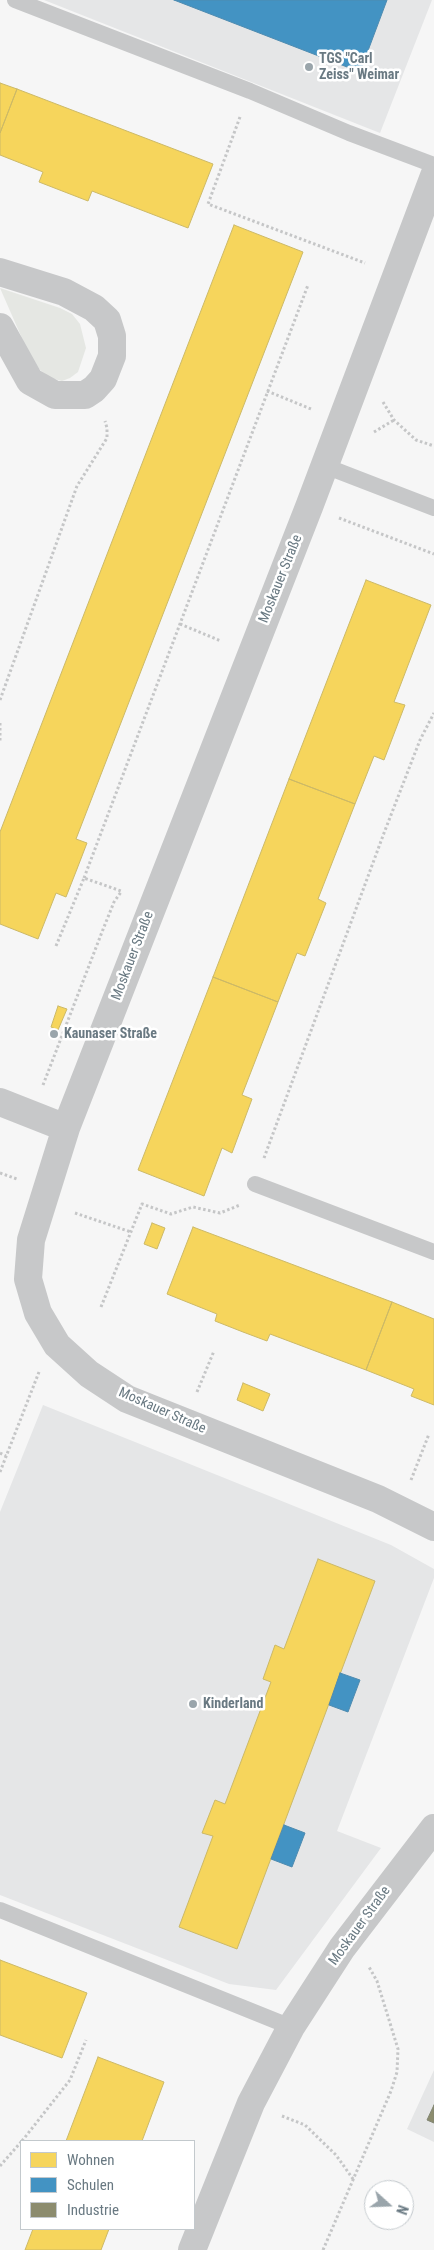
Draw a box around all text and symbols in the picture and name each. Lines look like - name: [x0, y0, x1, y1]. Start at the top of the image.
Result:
- place label: TGS "Carl Zeiss" Weimar: [319, 51, 399, 84]
- marker: TGS "Carl Zeiss" Weimar: [303, 61, 315, 73]
- street label: Moskauer Straße: [256, 532, 306, 626]
- street label: Moskauer Straße: [108, 909, 158, 1003]
- place label: Kaunaser Straße: [64, 1026, 157, 1042]
- marker: Kaunaser Straße: [48, 1028, 60, 1040]
- street label: Moskauer Straße: [116, 1384, 208, 1438]
- place label: Kinderland: [203, 1696, 263, 1712]
- marker: Kinderland: [187, 1698, 199, 1710]
- street label: Moskauer Straße: [326, 1883, 394, 1969]
- legend: [20, 2140, 195, 2230]
- text: Wohnen: [67, 2151, 115, 2169]
- text: Schulen: [67, 2176, 114, 2194]
- north arrow: [364, 2180, 414, 2230]
- text: Industrie: [67, 2201, 119, 2219]
- text: N: [393, 2203, 411, 2217]

